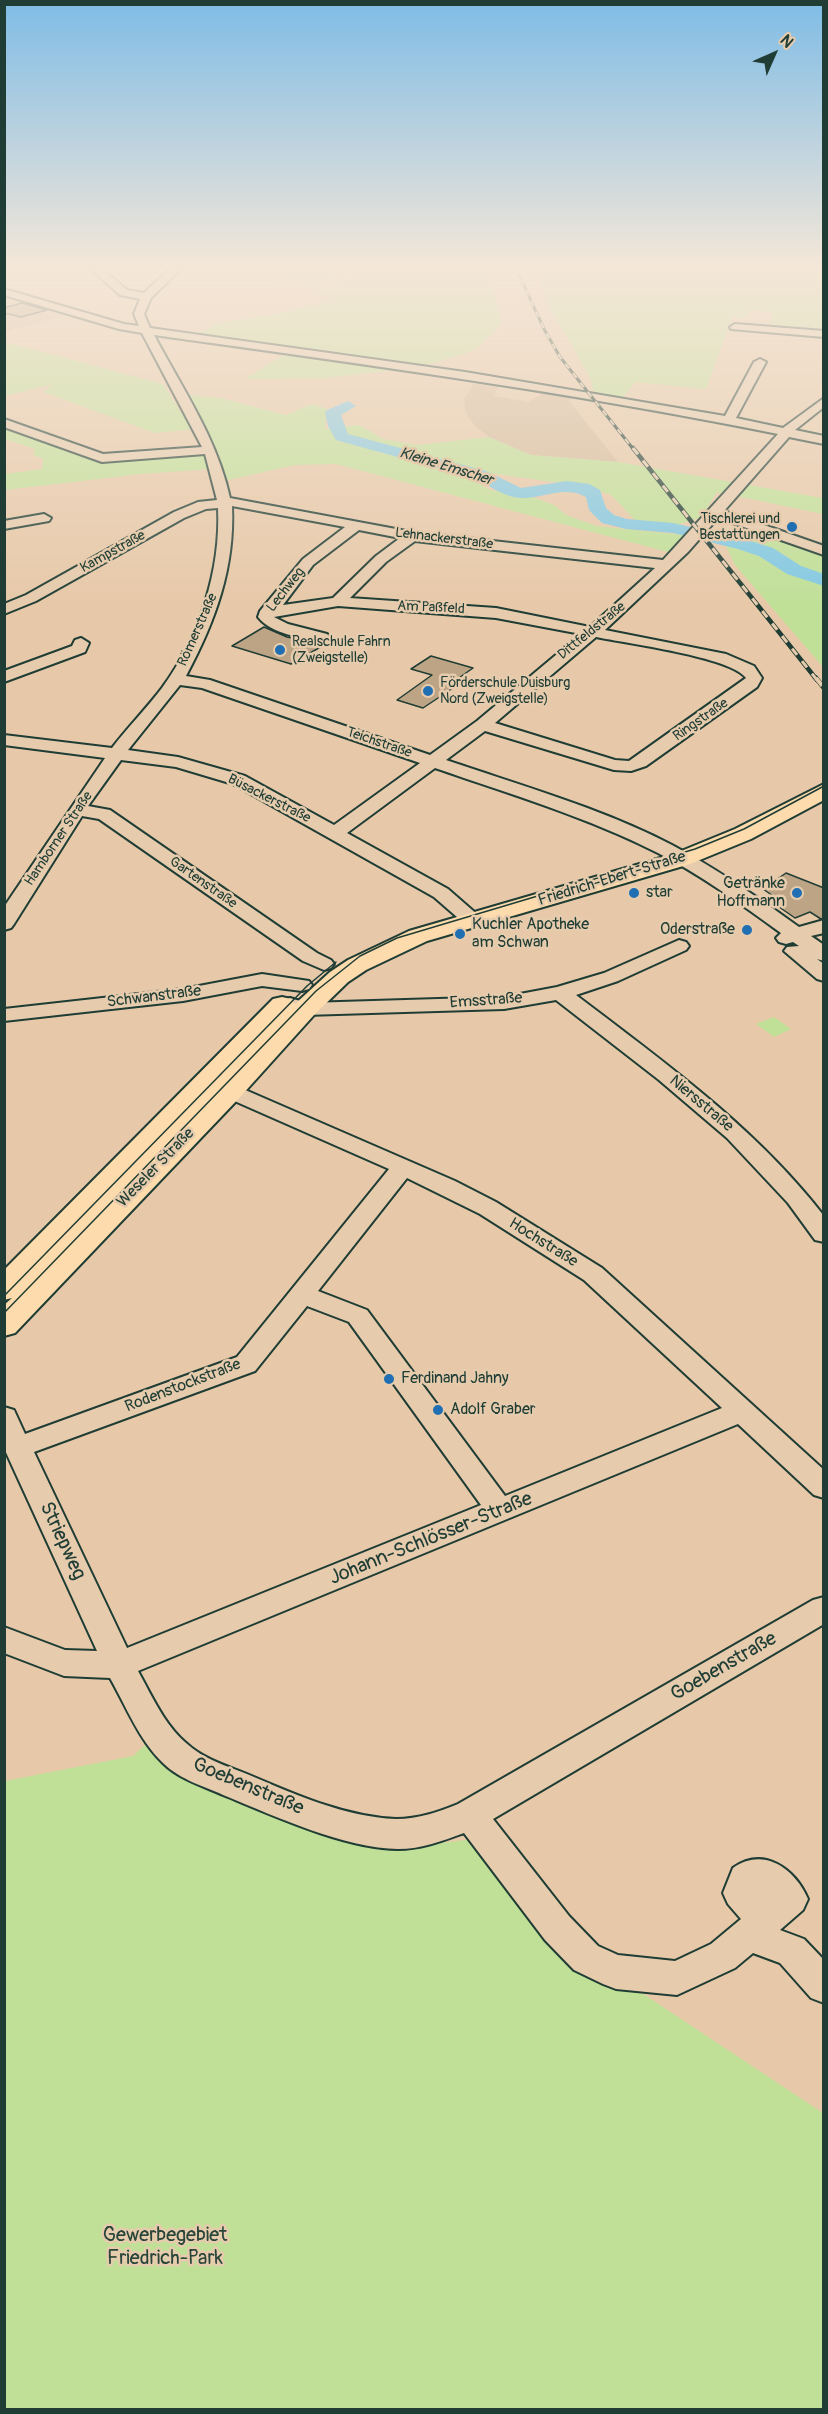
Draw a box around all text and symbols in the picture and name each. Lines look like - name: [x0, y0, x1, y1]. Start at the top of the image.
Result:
- north arrow: [744, 24, 804, 84]
- text: N: [776, 30, 798, 52]
- water label: Kleine Emscher: [397, 444, 495, 490]
- place label: Tischlerei und Bestattungen: [699, 511, 780, 544]
- marker: Tischlerei und Bestattungen: [785, 520, 799, 534]
- street label: Lehnackerstraße: [394, 525, 494, 553]
- street label: Kampstraße: [77, 527, 149, 577]
- street label: Lechweg: [263, 564, 309, 616]
- street label: Römerstraße: [174, 591, 222, 669]
- street label: Am Paßfeld: [397, 598, 465, 618]
- street label: Dittfeldstraße: [555, 599, 629, 663]
- place label: Realschule Fahrn (Zweigstelle): [292, 634, 391, 666]
- marker: Realschule Fahrn (Zweigstelle): [273, 643, 287, 657]
- place label: Förderschule Duisburg Nord (Zweigstelle): [440, 675, 570, 708]
- marker: Förderschule Duisburg Nord (Zweigstelle): [421, 684, 435, 698]
- street label: Ringstraße: [670, 695, 732, 745]
- street label: Teichstraße: [344, 724, 414, 762]
- street label: Büsackerstraße: [225, 771, 313, 827]
- street label: Hamborner Straße: [21, 789, 97, 889]
- street label: Friedrich-Ebert-Straße: [536, 847, 688, 911]
- street label: Gartenstraße: [166, 854, 240, 912]
- place label: Getränke Hoffmann: [717, 874, 785, 912]
- place label: star: [646, 883, 673, 903]
- marker: star: [627, 886, 641, 900]
- marker: Getränke Hoffmann: [790, 886, 804, 900]
- place label: Kuchler Apotheke am Schwan: [472, 915, 589, 953]
- place label: Oderstraße: [660, 920, 735, 940]
- marker: Oderstraße: [740, 923, 754, 937]
- marker: Kuchler Apotheke am Schwan: [453, 927, 467, 941]
- street label: Schwanstraße: [106, 982, 202, 1012]
- street label: Emsstraße: [449, 989, 523, 1013]
- street label: Niersstraße: [665, 1072, 737, 1136]
- street label: Weseler Straße: [113, 1124, 199, 1212]
- street label: Hochstraße: [505, 1214, 581, 1272]
- street label: Rodenstockstraße: [122, 1355, 244, 1417]
- place label: Ferdinand Jahny: [401, 1369, 509, 1389]
- marker: Ferdinand Jahny: [382, 1372, 396, 1386]
- place label: Adolf Graber: [450, 1400, 535, 1420]
- marker: Adolf Graber: [431, 1403, 445, 1417]
- street label: Johann-Schlösser-Straße: [326, 1487, 536, 1591]
- street label: Striepweg: [34, 1498, 90, 1584]
- street label: Goebenstraße: [667, 1627, 781, 1707]
- street label: Goebenstraße: [189, 1753, 307, 1821]
- park label: Gewerbegebiet Friedrich-Park: [103, 2224, 227, 2271]

